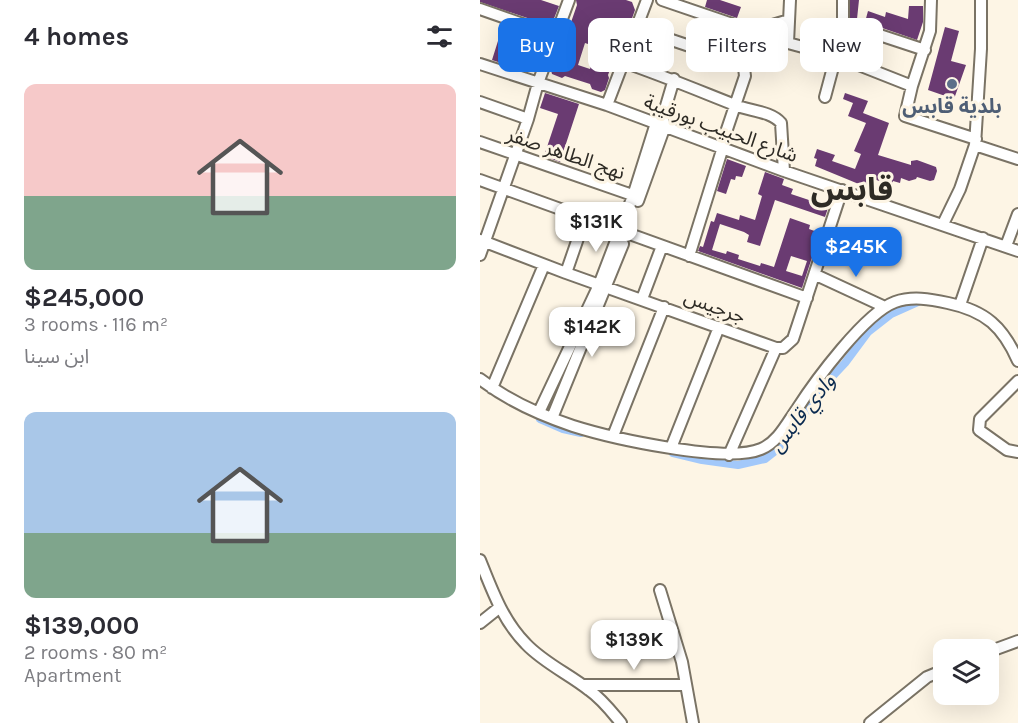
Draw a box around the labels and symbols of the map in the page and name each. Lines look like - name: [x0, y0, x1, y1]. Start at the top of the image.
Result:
- marker: بلدية قابس: [945, 77, 959, 91]
- street label: شارع الحبيب بورقيبة: [640, 90, 801, 170]
- place label: بلدية قابس: [902, 95, 1002, 118]
- street label: نهج الطاهر صفر: [502, 122, 628, 187]
- district label: قابس: [811, 171, 893, 208]
- pin: $131K: [554, 202, 638, 253]
- pin: $245K: [814, 227, 898, 278]
- street label: جرجيس: [681, 285, 749, 328]
- pin: $142K: [550, 307, 634, 358]
- water label: وادي قابس: [764, 369, 843, 459]
- pin: $139K: [592, 620, 676, 671]

